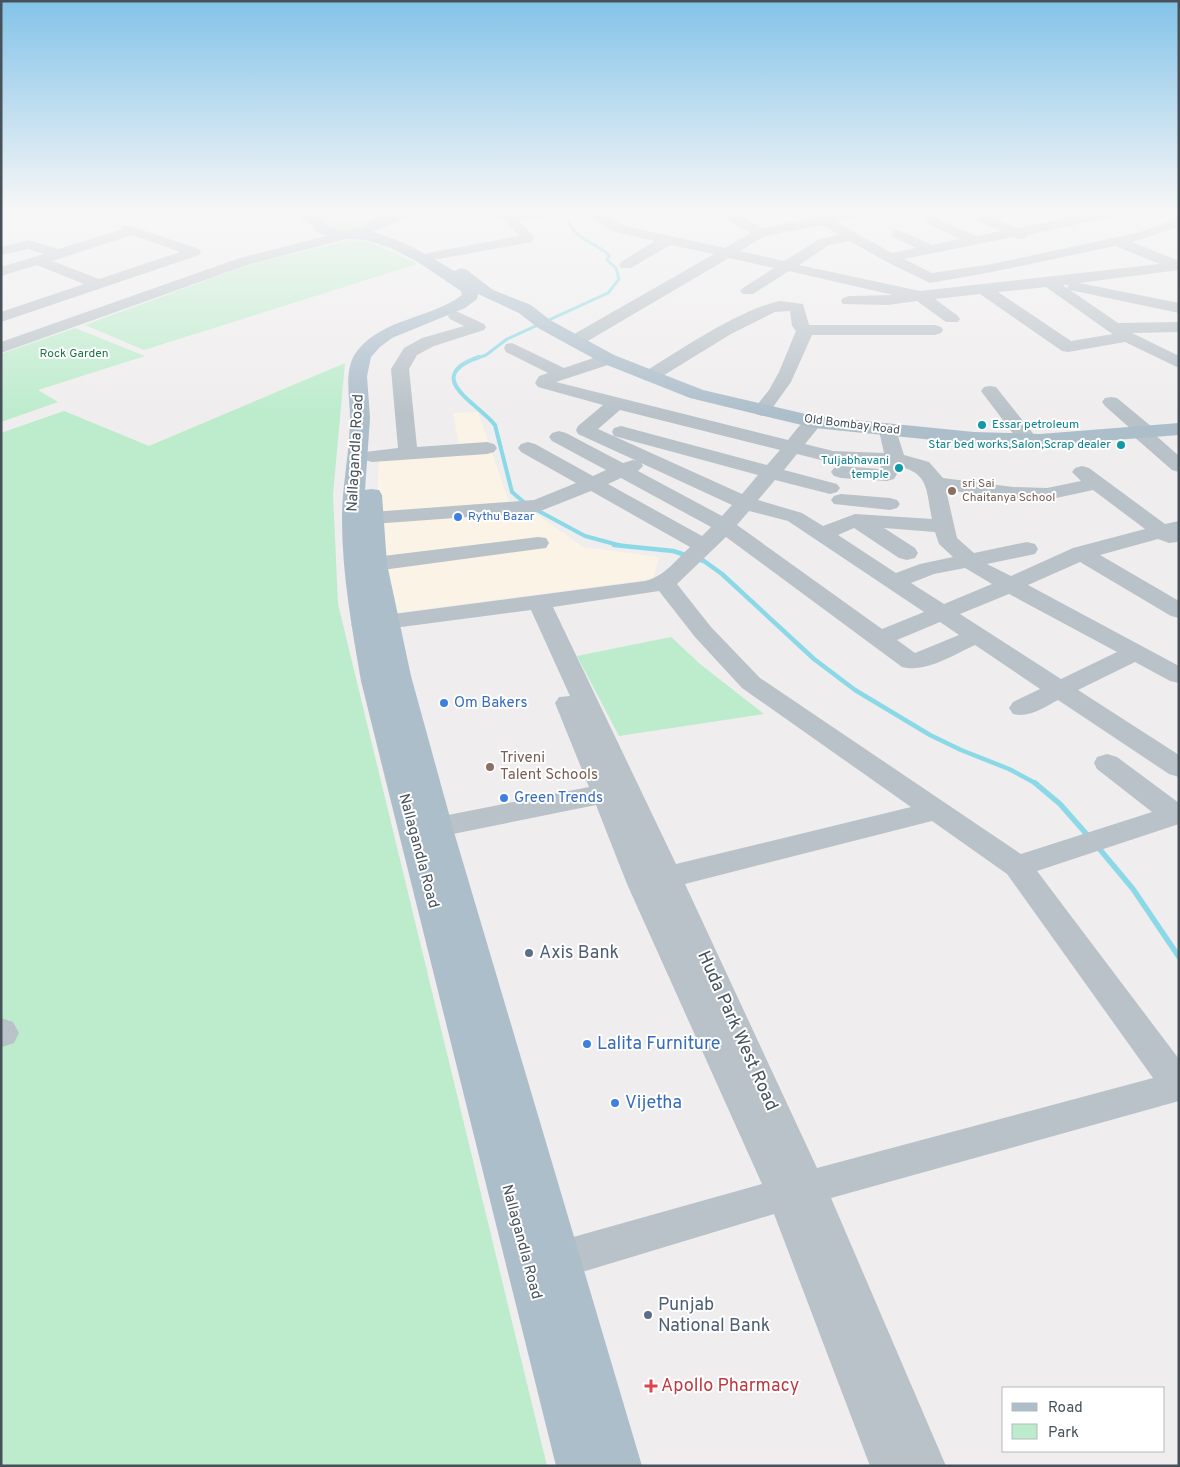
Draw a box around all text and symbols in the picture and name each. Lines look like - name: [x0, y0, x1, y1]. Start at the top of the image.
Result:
- park label: Rock Garden: [40, 346, 108, 362]
- street label: Nallagandla Road: [343, 394, 369, 512]
- street label: Old Bombay Road: [803, 411, 901, 439]
- place label: Essar petroleum: [992, 417, 1079, 433]
- marker: Essar petroleum: [976, 419, 988, 431]
- place label: Star bed works,Salon,Scrap dealer: [928, 437, 1111, 453]
- marker: Star bed works,Salon,Scrap dealer: [1115, 439, 1127, 451]
- place label: Tuljabhavani temple: [821, 453, 889, 483]
- marker: Tuljabhavani temple: [893, 462, 905, 474]
- place label: sri Sai Chaitanya School: [962, 476, 1055, 506]
- marker: sri Sai Chaitanya School: [946, 485, 958, 497]
- place label: Rythu Bazar: [468, 509, 535, 525]
- marker: Rythu Bazar: [452, 511, 464, 523]
- place label: Om Bakers: [454, 694, 528, 713]
- marker: Om Bakers: [438, 697, 450, 709]
- place label: Triveni Talent Schools: [500, 749, 598, 785]
- marker: Triveni Talent Schools: [484, 761, 496, 773]
- place label: Green Trends: [514, 789, 603, 808]
- street label: Nallagandla Road: [394, 792, 442, 910]
- marker: Green Trends: [498, 792, 510, 804]
- place label: Axis Bank: [539, 942, 619, 965]
- marker: Axis Bank: [523, 947, 535, 959]
- street label: Huda Park West Road: [691, 947, 783, 1115]
- place label: Lalita Furniture: [597, 1033, 720, 1056]
- marker: Lalita Furniture: [581, 1038, 593, 1050]
- place label: Vijetha: [625, 1092, 682, 1115]
- marker: Vijetha: [609, 1097, 621, 1109]
- street label: Nallagandla Road: [497, 1183, 545, 1301]
- place label: Punjab National Bank: [658, 1294, 770, 1338]
- marker: Punjab National Bank: [642, 1309, 654, 1321]
- place label: Apollo Pharmacy: [661, 1375, 799, 1398]
- marker: Apollo Pharmacy: [645, 1380, 657, 1392]
- legend: [1002, 1387, 1165, 1452]
- text: Road: [1048, 1399, 1083, 1418]
- text: Park: [1048, 1424, 1079, 1443]

